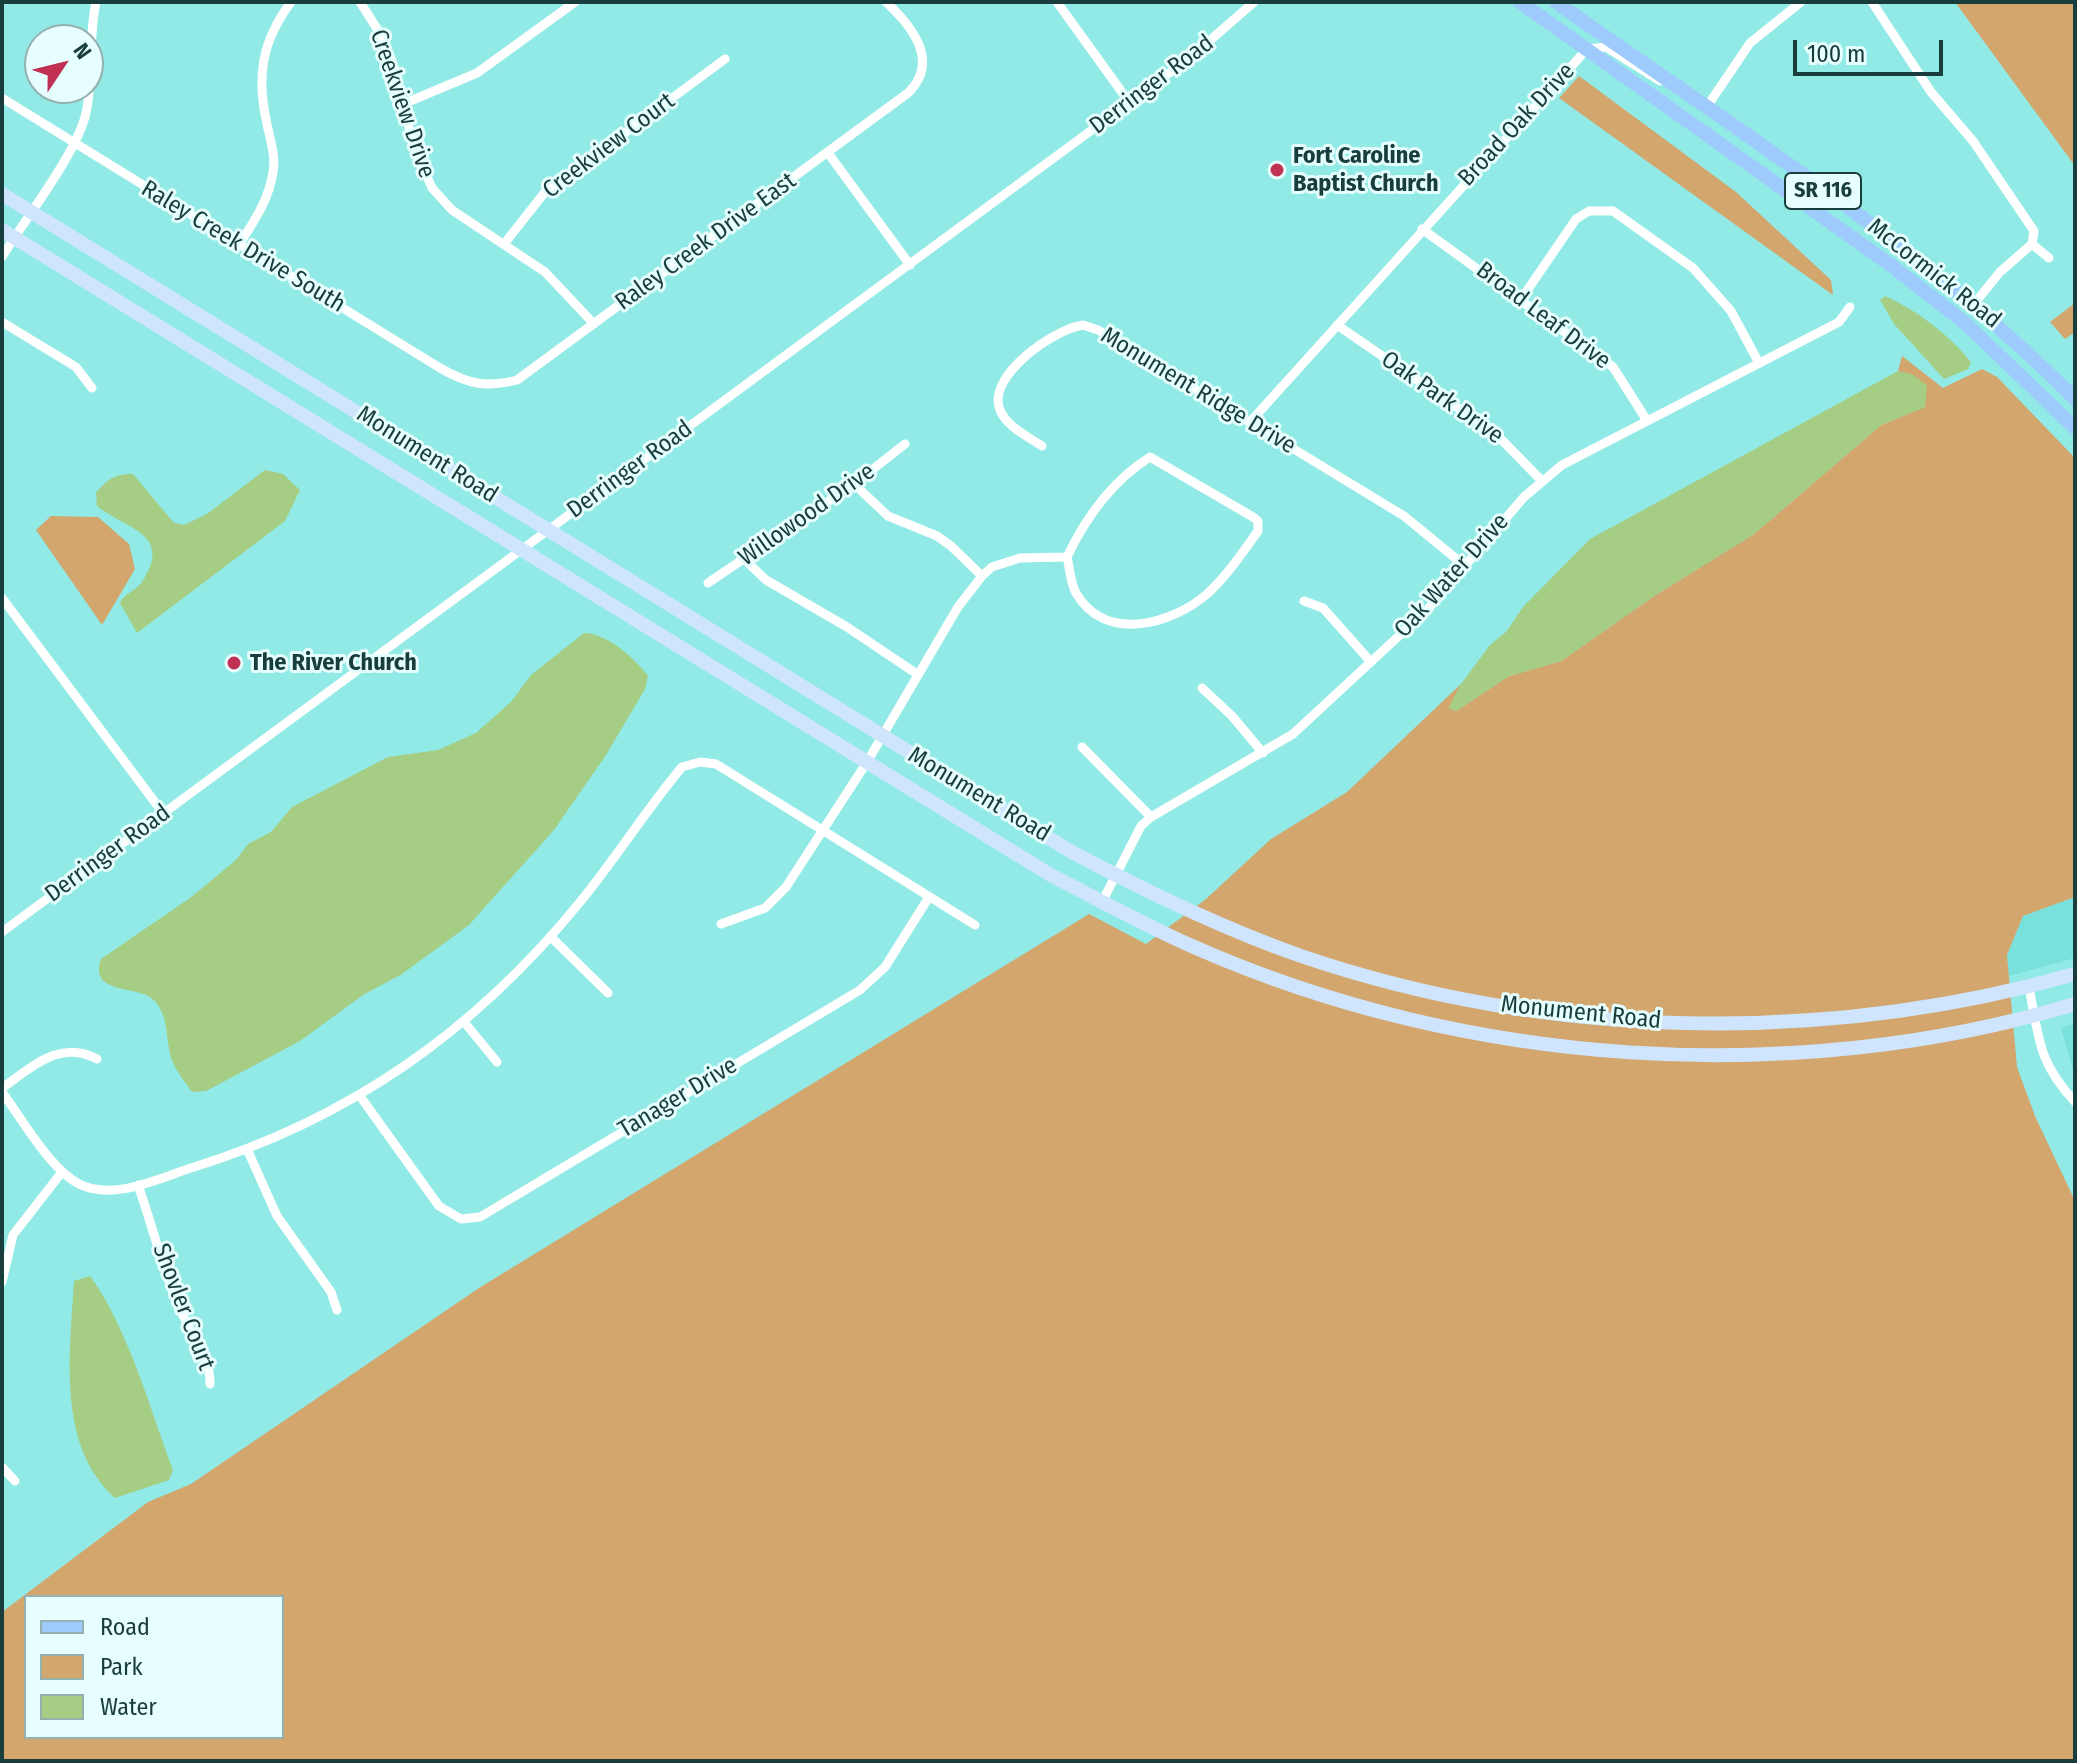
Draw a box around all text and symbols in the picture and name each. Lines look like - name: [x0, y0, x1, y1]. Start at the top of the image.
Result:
- north arrow: [24, 24, 104, 104]
- scale bar: [1797, 24, 1947, 74]
- street label: Creekview Drive: [363, 26, 441, 182]
- street label: Derringer Road: [1084, 29, 1220, 141]
- text: N: [68, 38, 97, 64]
- text: 100 m: [1807, 40, 1865, 68]
- street label: Broad Oak Drive: [1453, 58, 1581, 192]
- street label: Creekview Court: [537, 87, 681, 205]
- place label: Fort Caroline Baptist Church: [1293, 142, 1439, 198]
- marker: Fort Caroline Baptist Church: [1268, 161, 1286, 179]
- street label: Raley Creek Drive East: [610, 167, 802, 317]
- road number: SR 116: [1785, 173, 1861, 209]
- street label: Raley Creek Drive South: [136, 175, 350, 319]
- street label: McCormick Road: [1862, 213, 2006, 335]
- street label: Broad Leaf Drive: [1470, 256, 1616, 376]
- street label: Monument Ridge Drive: [1095, 321, 1301, 461]
- street label: Oak Park Drive: [1375, 345, 1509, 451]
- street label: Monument Road: [351, 400, 503, 510]
- street label: Derringer Road: [562, 415, 698, 525]
- street label: Willowood Drive: [733, 457, 881, 573]
- street label: Oak Water Drive: [1389, 508, 1515, 644]
- place label: The River Church: [250, 649, 417, 677]
- marker: The River Church: [225, 654, 243, 672]
- street label: Monument Road: [903, 741, 1055, 849]
- street label: Derringer Road: [40, 799, 176, 909]
- street label: Monument Road: [1499, 990, 1663, 1036]
- street label: Tanager Drive: [613, 1051, 743, 1145]
- street label: Shovler Court: [146, 1240, 220, 1374]
- legend: [24, 1595, 284, 1739]
- text: Road: [100, 1613, 150, 1641]
- text: Park: [100, 1653, 143, 1681]
- text: Water: [100, 1693, 157, 1721]

